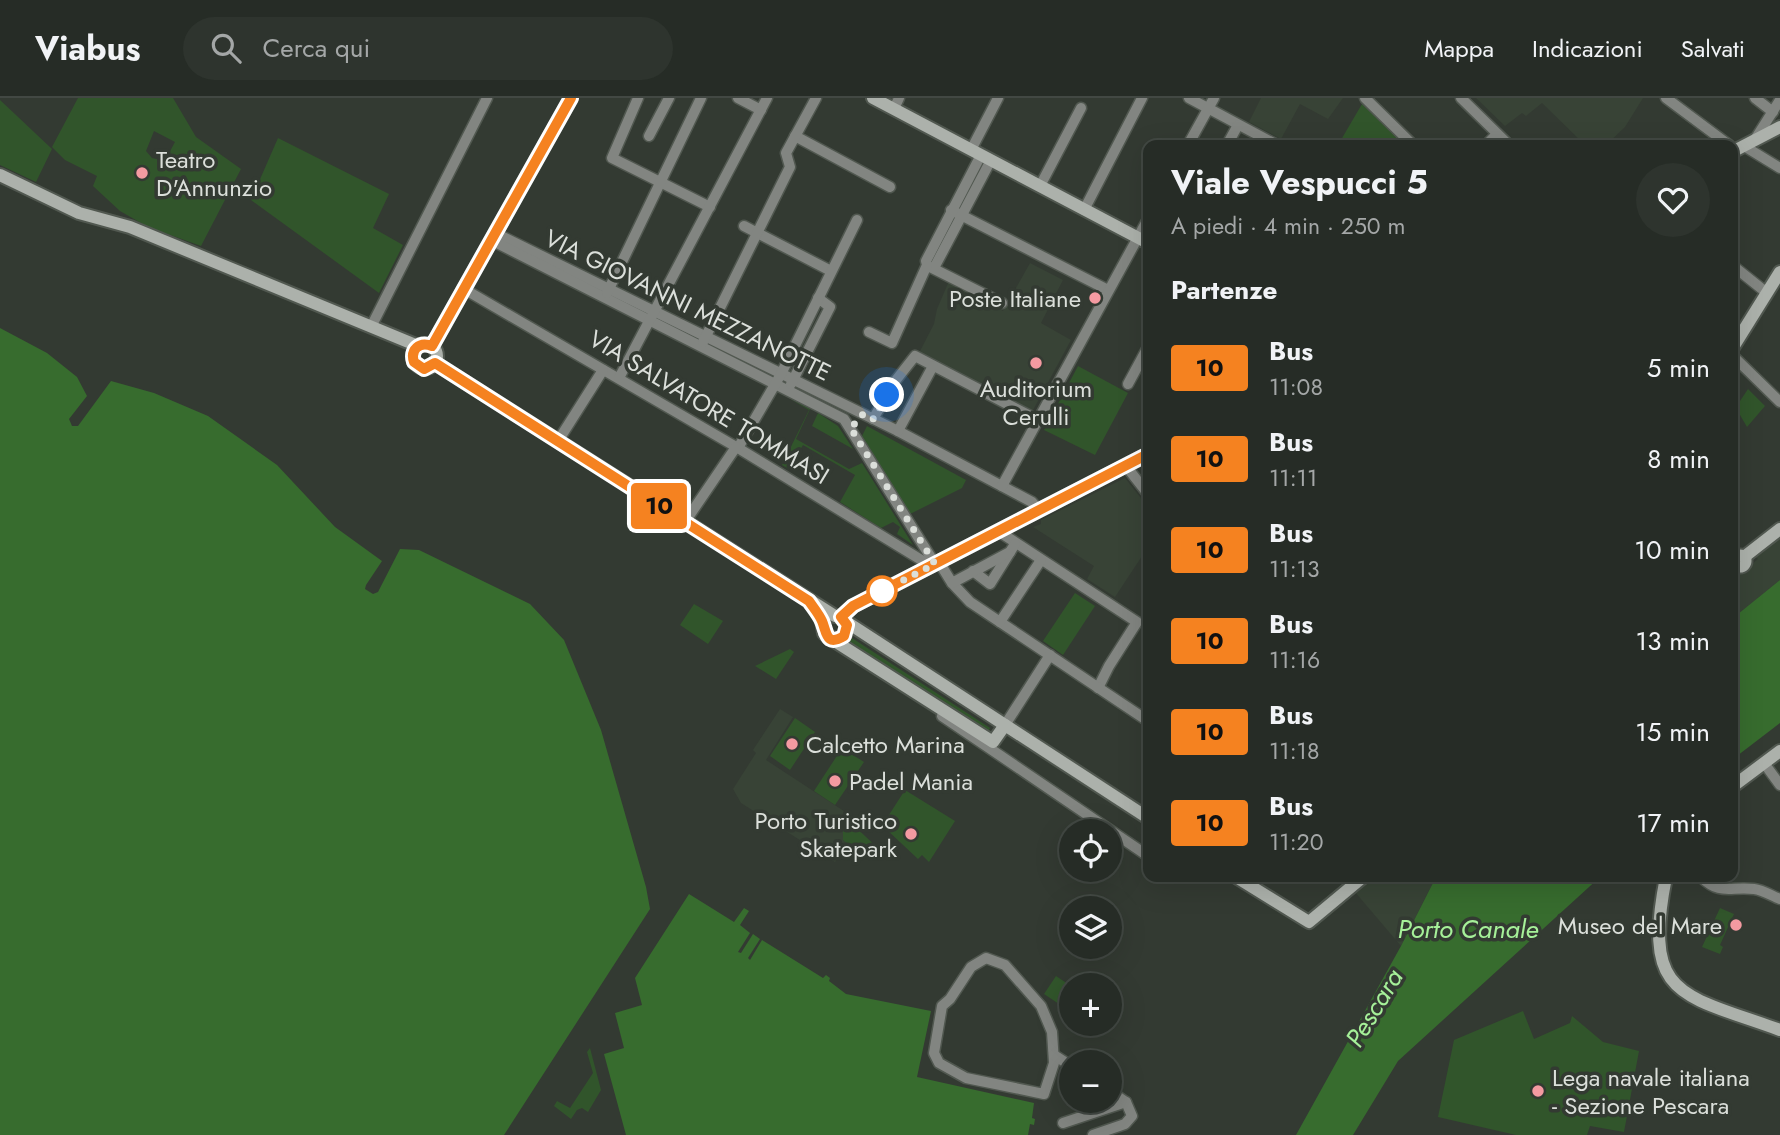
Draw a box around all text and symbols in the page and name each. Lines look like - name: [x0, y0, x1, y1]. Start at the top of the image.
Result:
- search box: [183, 17, 673, 80]
- text: Viabus: [35, 25, 141, 72]
- icon: search: [207, 29, 245, 67]
- text: Cerca qui: [263, 29, 370, 67]
- text: Mappa: [1424, 31, 1494, 66]
- text: Indicazioni: [1532, 31, 1643, 66]
- text: Salvati: [1681, 31, 1745, 66]
- place label: Teatro D'Annunzio: [156, 142, 272, 205]
- text: Viale Vespucci 5: [1171, 159, 1428, 206]
- button: heart: [1636, 163, 1710, 237]
- marker: Teatro D'Annunzio: [134, 165, 150, 181]
- text: A piedi · 4 min · 250 m: [1171, 209, 1406, 243]
- street label: VIA GIOVANNI MEZZANOTTE: [539, 220, 837, 390]
- text: Partenze: [1171, 271, 1277, 309]
- place label: Poste Italiane: [949, 281, 1081, 316]
- marker: Poste Italiane: [1087, 290, 1103, 306]
- street label: VIA SALVATORE TOMMASI: [582, 321, 836, 493]
- text: Bus: [1269, 332, 1313, 370]
- text: 5 min: [1647, 349, 1710, 387]
- text: 10: [1195, 350, 1224, 385]
- marker: Auditorium Cerulli: [1028, 355, 1044, 371]
- text: 11:08: [1269, 370, 1323, 404]
- place label: Auditorium Cerulli: [980, 371, 1092, 434]
- your location: [869, 377, 904, 412]
- text: Bus: [1269, 423, 1313, 461]
- text: 8 min: [1647, 440, 1710, 478]
- text: 10: [1195, 441, 1224, 476]
- text: 11:11: [1269, 461, 1317, 495]
- line badge: 10: [628, 483, 690, 529]
- text: 10: [645, 488, 673, 523]
- text: Bus: [1269, 514, 1313, 552]
- text: 10 min: [1634, 531, 1710, 569]
- text: 10: [1195, 532, 1224, 567]
- text: 11:13: [1269, 552, 1320, 586]
- unlabelled marker: [867, 576, 897, 606]
- text: Bus: [1269, 605, 1313, 643]
- text: 13 min: [1636, 622, 1710, 660]
- text: 10: [1195, 623, 1224, 658]
- text: 11:16: [1269, 643, 1320, 677]
- text: Bus: [1269, 696, 1313, 734]
- text: 15 min: [1635, 713, 1710, 751]
- text: 10: [1195, 714, 1224, 749]
- place label: Calcetto Marina: [806, 727, 965, 762]
- text: 11:18: [1269, 734, 1320, 768]
- marker: Calcetto Marina: [784, 736, 800, 752]
- place label: Padel Mania: [849, 764, 973, 799]
- marker: Padel Mania: [827, 773, 843, 789]
- text: Bus: [1269, 787, 1313, 825]
- place label: Porto Turistico Skatepark: [755, 803, 897, 866]
- text: 17 min: [1636, 804, 1710, 842]
- text: 10: [1195, 805, 1224, 840]
- map controls: [1059, 819, 1122, 1113]
- button: locate: [1059, 819, 1122, 882]
- text: 11:20: [1269, 825, 1324, 859]
- marker: Porto Turistico Skatepark: [903, 826, 919, 842]
- button: layers: [1059, 896, 1122, 959]
- place label: Museo del Mare: [1558, 908, 1722, 943]
- water label: Porto Canale: [1397, 910, 1539, 948]
- marker: Museo del Mare: [1728, 917, 1744, 933]
- water label: Pescara: [1336, 961, 1413, 1055]
- button: +: [1059, 973, 1122, 1036]
- button: −: [1059, 1050, 1122, 1113]
- place label: Lega navale italiana - Sezione Pescara: [1552, 1060, 1750, 1123]
- marker: Lega navale italiana - Sezione Pescara: [1530, 1083, 1546, 1099]

